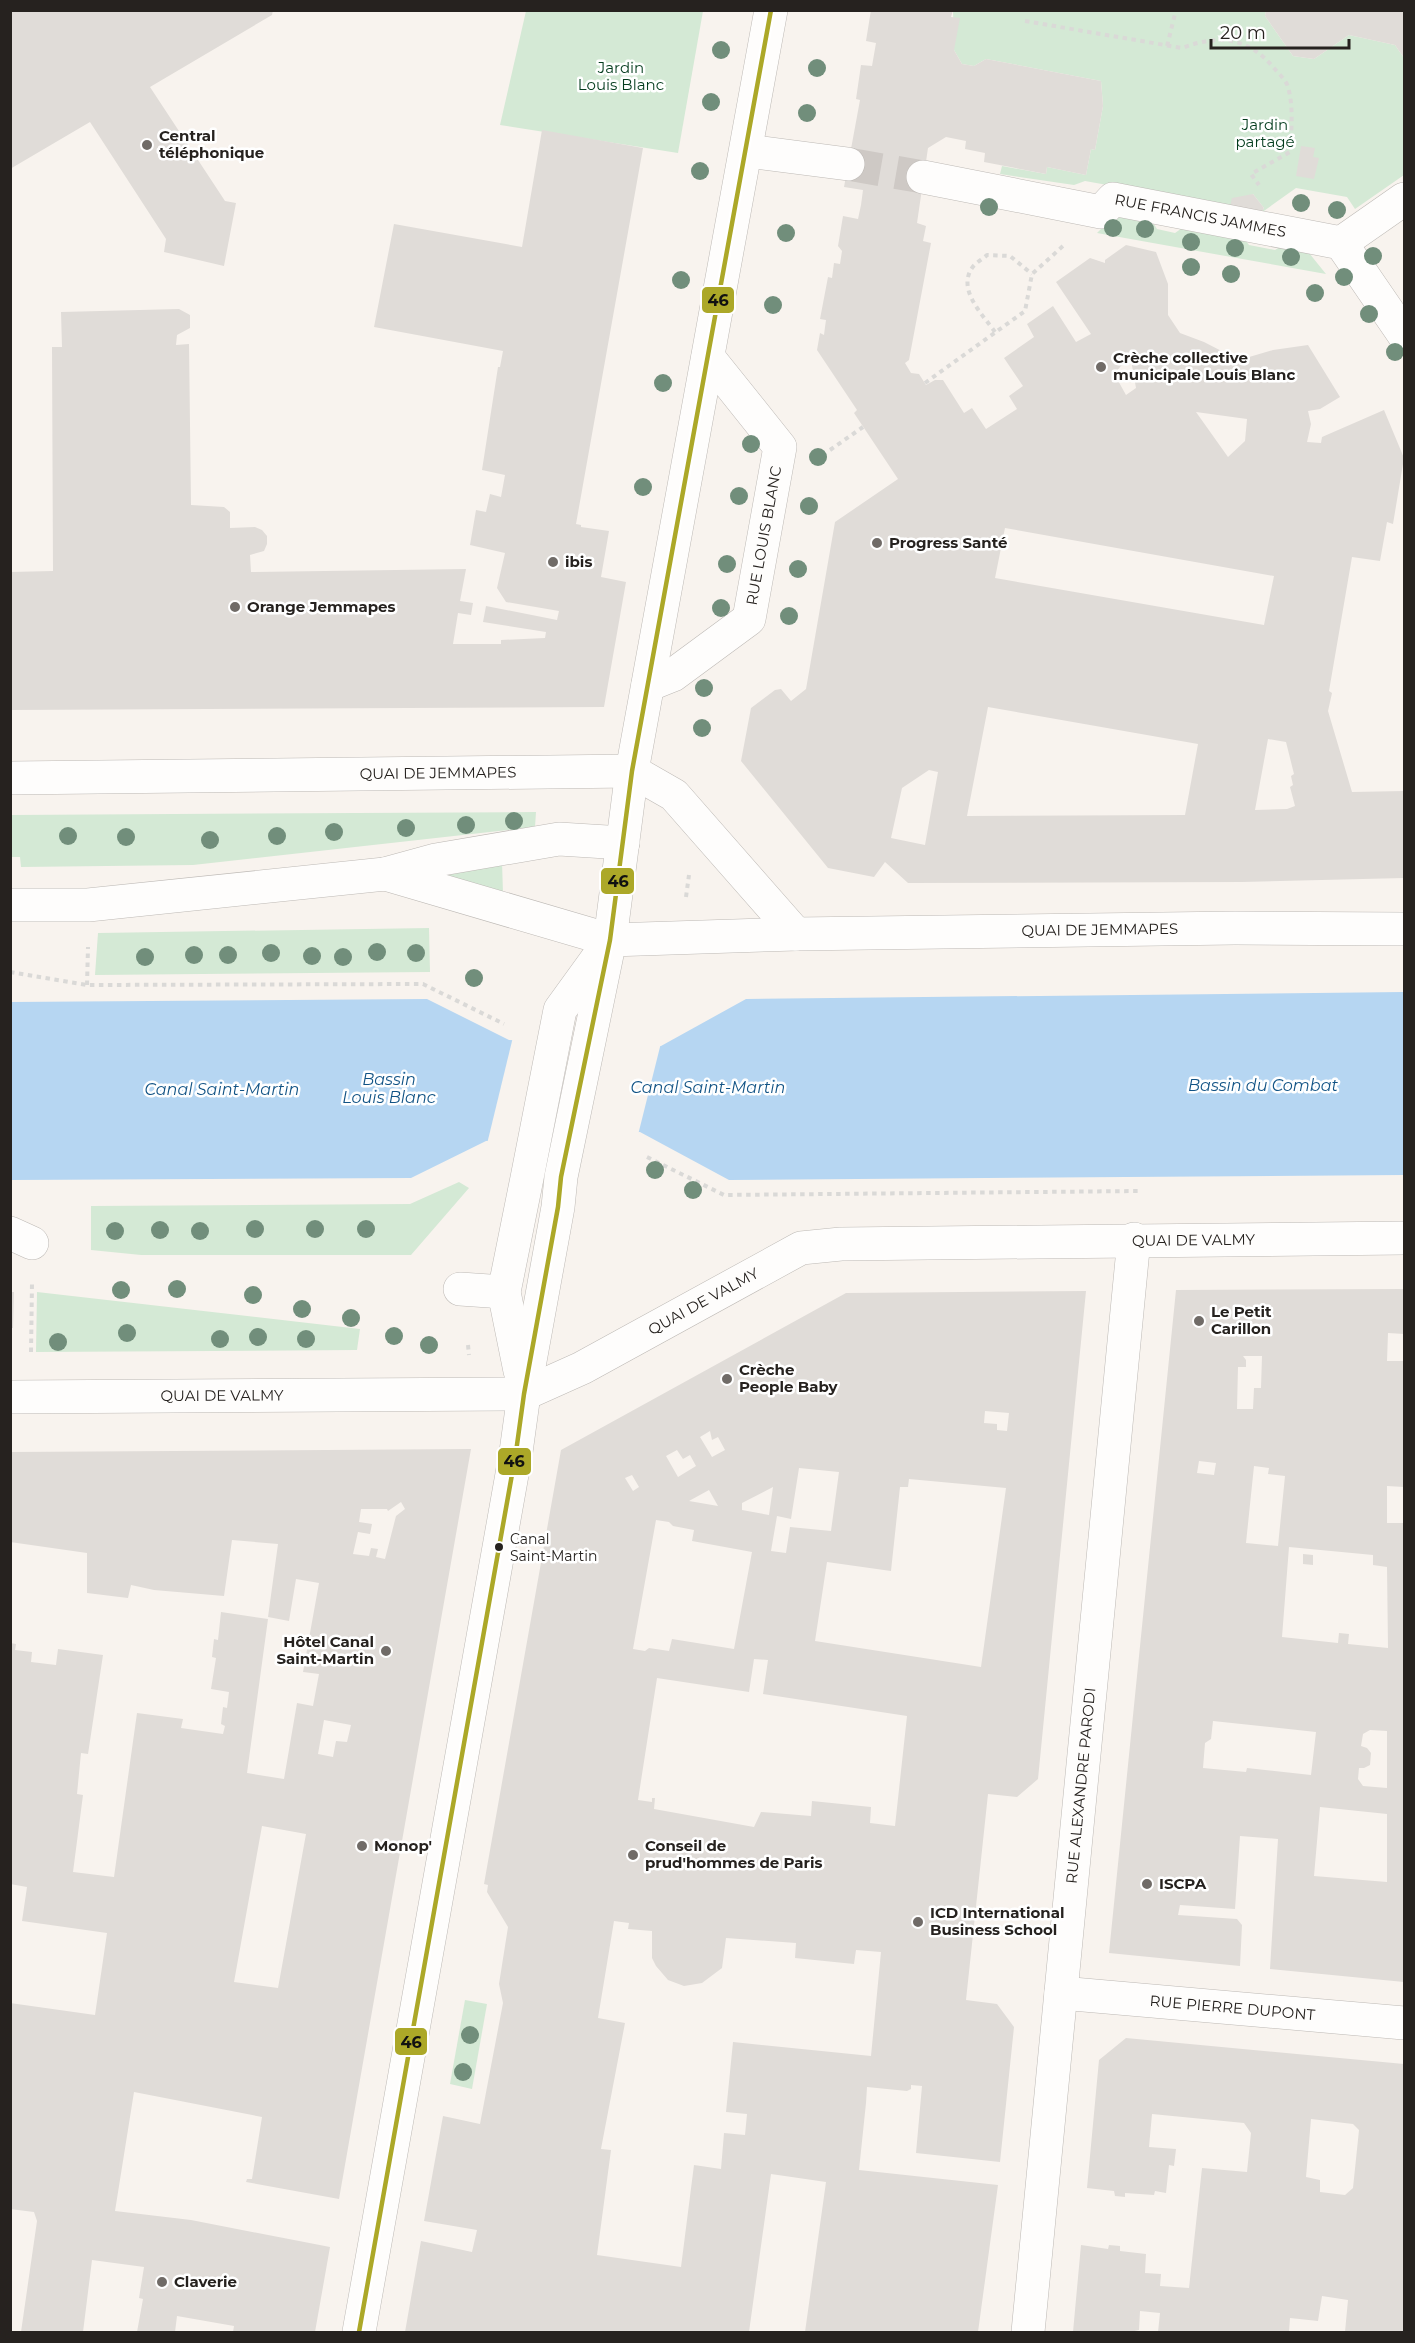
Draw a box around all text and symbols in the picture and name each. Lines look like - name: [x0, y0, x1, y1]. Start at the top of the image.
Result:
- scale bar: [1211, 12, 1349, 50]
- text: 20 m: [1220, 22, 1266, 44]
- park label: Jardin Louis Blanc: [578, 58, 664, 94]
- park label: Jardin partagé: [1235, 115, 1295, 151]
- place label: Central téléphonique: [159, 126, 264, 162]
- marker: Central téléphonique: [140, 138, 154, 152]
- street label: RUE FRANCIS JAMMES: [1113, 190, 1288, 241]
- line badge: 46: [701, 286, 735, 314]
- text: 46: [707, 291, 729, 310]
- place label: Crèche collective municipale Louis Blanc: [1113, 348, 1295, 384]
- marker: Crèche collective municipale Louis Blanc: [1094, 360, 1108, 374]
- street label: RUE LOUIS BLANC: [742, 464, 785, 607]
- place label: Progress Santé: [889, 533, 1007, 552]
- marker: Progress Santé: [870, 536, 884, 550]
- place label: ibis: [565, 552, 592, 571]
- marker: ibis: [546, 555, 560, 569]
- place label: Orange Jemmapes: [247, 597, 396, 616]
- marker: Orange Jemmapes: [228, 600, 242, 614]
- street label: QUAI DE JEMMAPES: [359, 762, 516, 783]
- line badge: 46: [600, 867, 635, 895]
- text: 46: [607, 872, 629, 891]
- street label: QUAI DE JEMMAPES: [1021, 919, 1178, 940]
- water label: Bassin Louis Blanc: [342, 1070, 436, 1107]
- water label: Bassin du Combat: [1188, 1076, 1338, 1095]
- water label: Canal Saint-Martin: [631, 1078, 785, 1097]
- water label: Canal Saint-Martin: [145, 1080, 299, 1099]
- street label: QUAI DE VALMY: [1132, 1230, 1256, 1250]
- street label: QUAI DE VALMY: [645, 1263, 762, 1339]
- place label: Le Petit Carillon: [1211, 1302, 1272, 1338]
- marker: Le Petit Carillon: [1192, 1314, 1206, 1328]
- place label: Crèche People Baby: [739, 1360, 839, 1396]
- marker: Crèche People Baby: [720, 1372, 734, 1386]
- street label: QUAI DE VALMY: [160, 1385, 284, 1405]
- line badge: 46: [497, 1447, 532, 1476]
- text: 46: [503, 1452, 525, 1471]
- place label: Canal Saint-Martin: [510, 1530, 597, 1565]
- marker: Canal Saint-Martin: [493, 1541, 505, 1553]
- place label: Hôtel Canal Saint-Martin: [276, 1632, 374, 1668]
- marker: Hôtel Canal Saint-Martin: [379, 1644, 393, 1658]
- street label: RUE ALEXANDRE PARODI: [1062, 1687, 1099, 1885]
- place label: Monop': [374, 1836, 432, 1855]
- place label: Conseil de prud'hommes de Paris: [645, 1836, 822, 1872]
- marker: Monop': [355, 1839, 369, 1853]
- marker: Conseil de prud'hommes de Paris: [626, 1848, 640, 1862]
- place label: ISCPA: [1159, 1874, 1207, 1893]
- marker: ISCPA: [1140, 1877, 1154, 1891]
- place label: ICD International Business School: [930, 1903, 1064, 1939]
- marker: ICD International Business School: [911, 1915, 925, 1929]
- street label: RUE PIERRE DUPONT: [1149, 1991, 1316, 2024]
- line badge: 46: [394, 2027, 428, 2056]
- text: 46: [400, 2033, 422, 2052]
- place label: Claverie: [174, 2272, 237, 2291]
- marker: Claverie: [155, 2275, 169, 2289]

